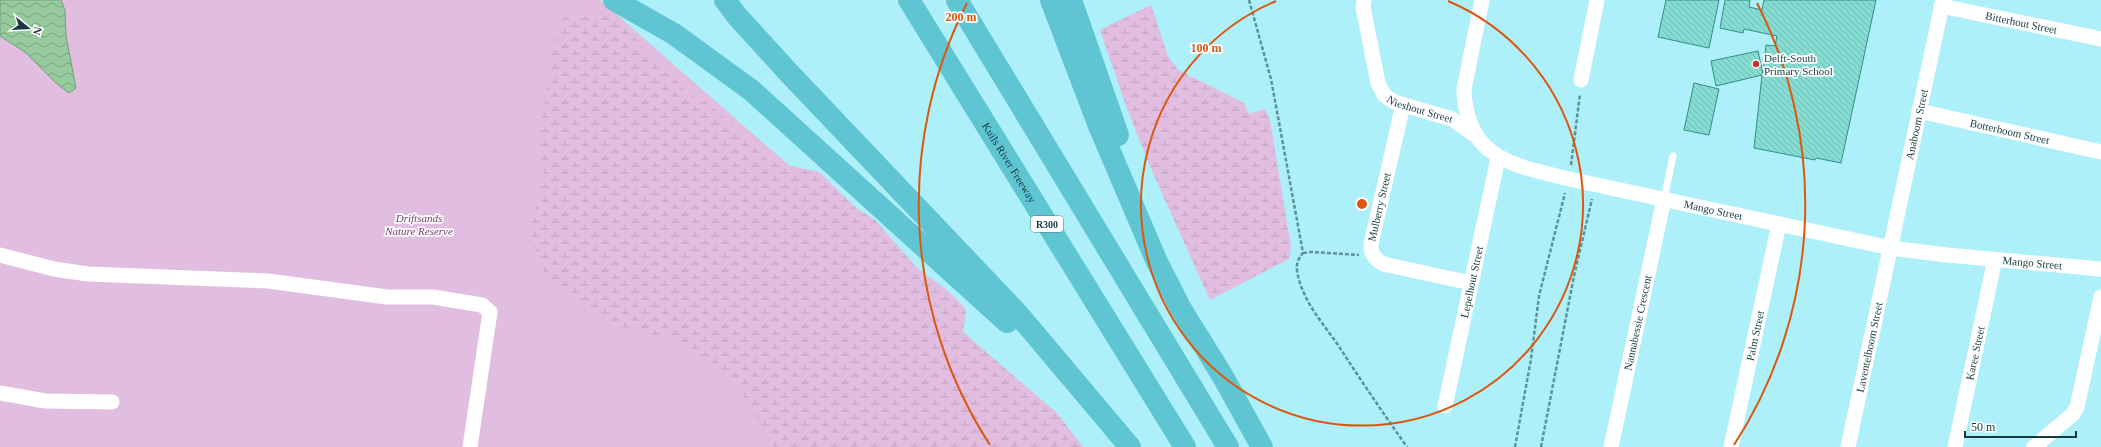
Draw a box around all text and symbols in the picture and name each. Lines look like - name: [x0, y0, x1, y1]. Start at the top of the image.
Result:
- north arrow: [8, 8, 48, 48]
- street label: Bitterhout Street: [1984, 9, 2058, 36]
- text: 200 m: [946, 10, 977, 24]
- text: N: [31, 25, 44, 37]
- text: 100 m: [1191, 41, 1222, 55]
- place label: Delft-South Primary School: [1764, 52, 1833, 77]
- marker: Delft-South Primary School: [1751, 59, 1761, 69]
- street label: Anaboom Street: [1903, 88, 1930, 161]
- street label: Nieshout Street: [1385, 93, 1454, 125]
- street label: Botterboom Street: [1969, 117, 2051, 146]
- street label: Kuils River Freeway: [980, 120, 1039, 205]
- street label: Mulberry Street: [1365, 172, 1393, 242]
- centre of rings: [1355, 197, 1369, 211]
- street label: Mango Street: [1683, 198, 1744, 222]
- park label: Driftsands Nature Reserve: [384, 212, 453, 237]
- road number: R300: [1031, 216, 1063, 232]
- street label: Lepelhout Street: [1458, 245, 1485, 319]
- street label: Mango Street: [2002, 254, 2063, 271]
- street label: Nannabessie Crescent: [1622, 274, 1654, 371]
- street label: Laventelboom Street: [1854, 301, 1885, 393]
- street label: Palm Street: [1744, 309, 1766, 362]
- street label: Karee Street: [1963, 325, 1987, 381]
- scale bar: [1965, 413, 2076, 439]
- text: 50 m: [1971, 420, 1996, 434]

